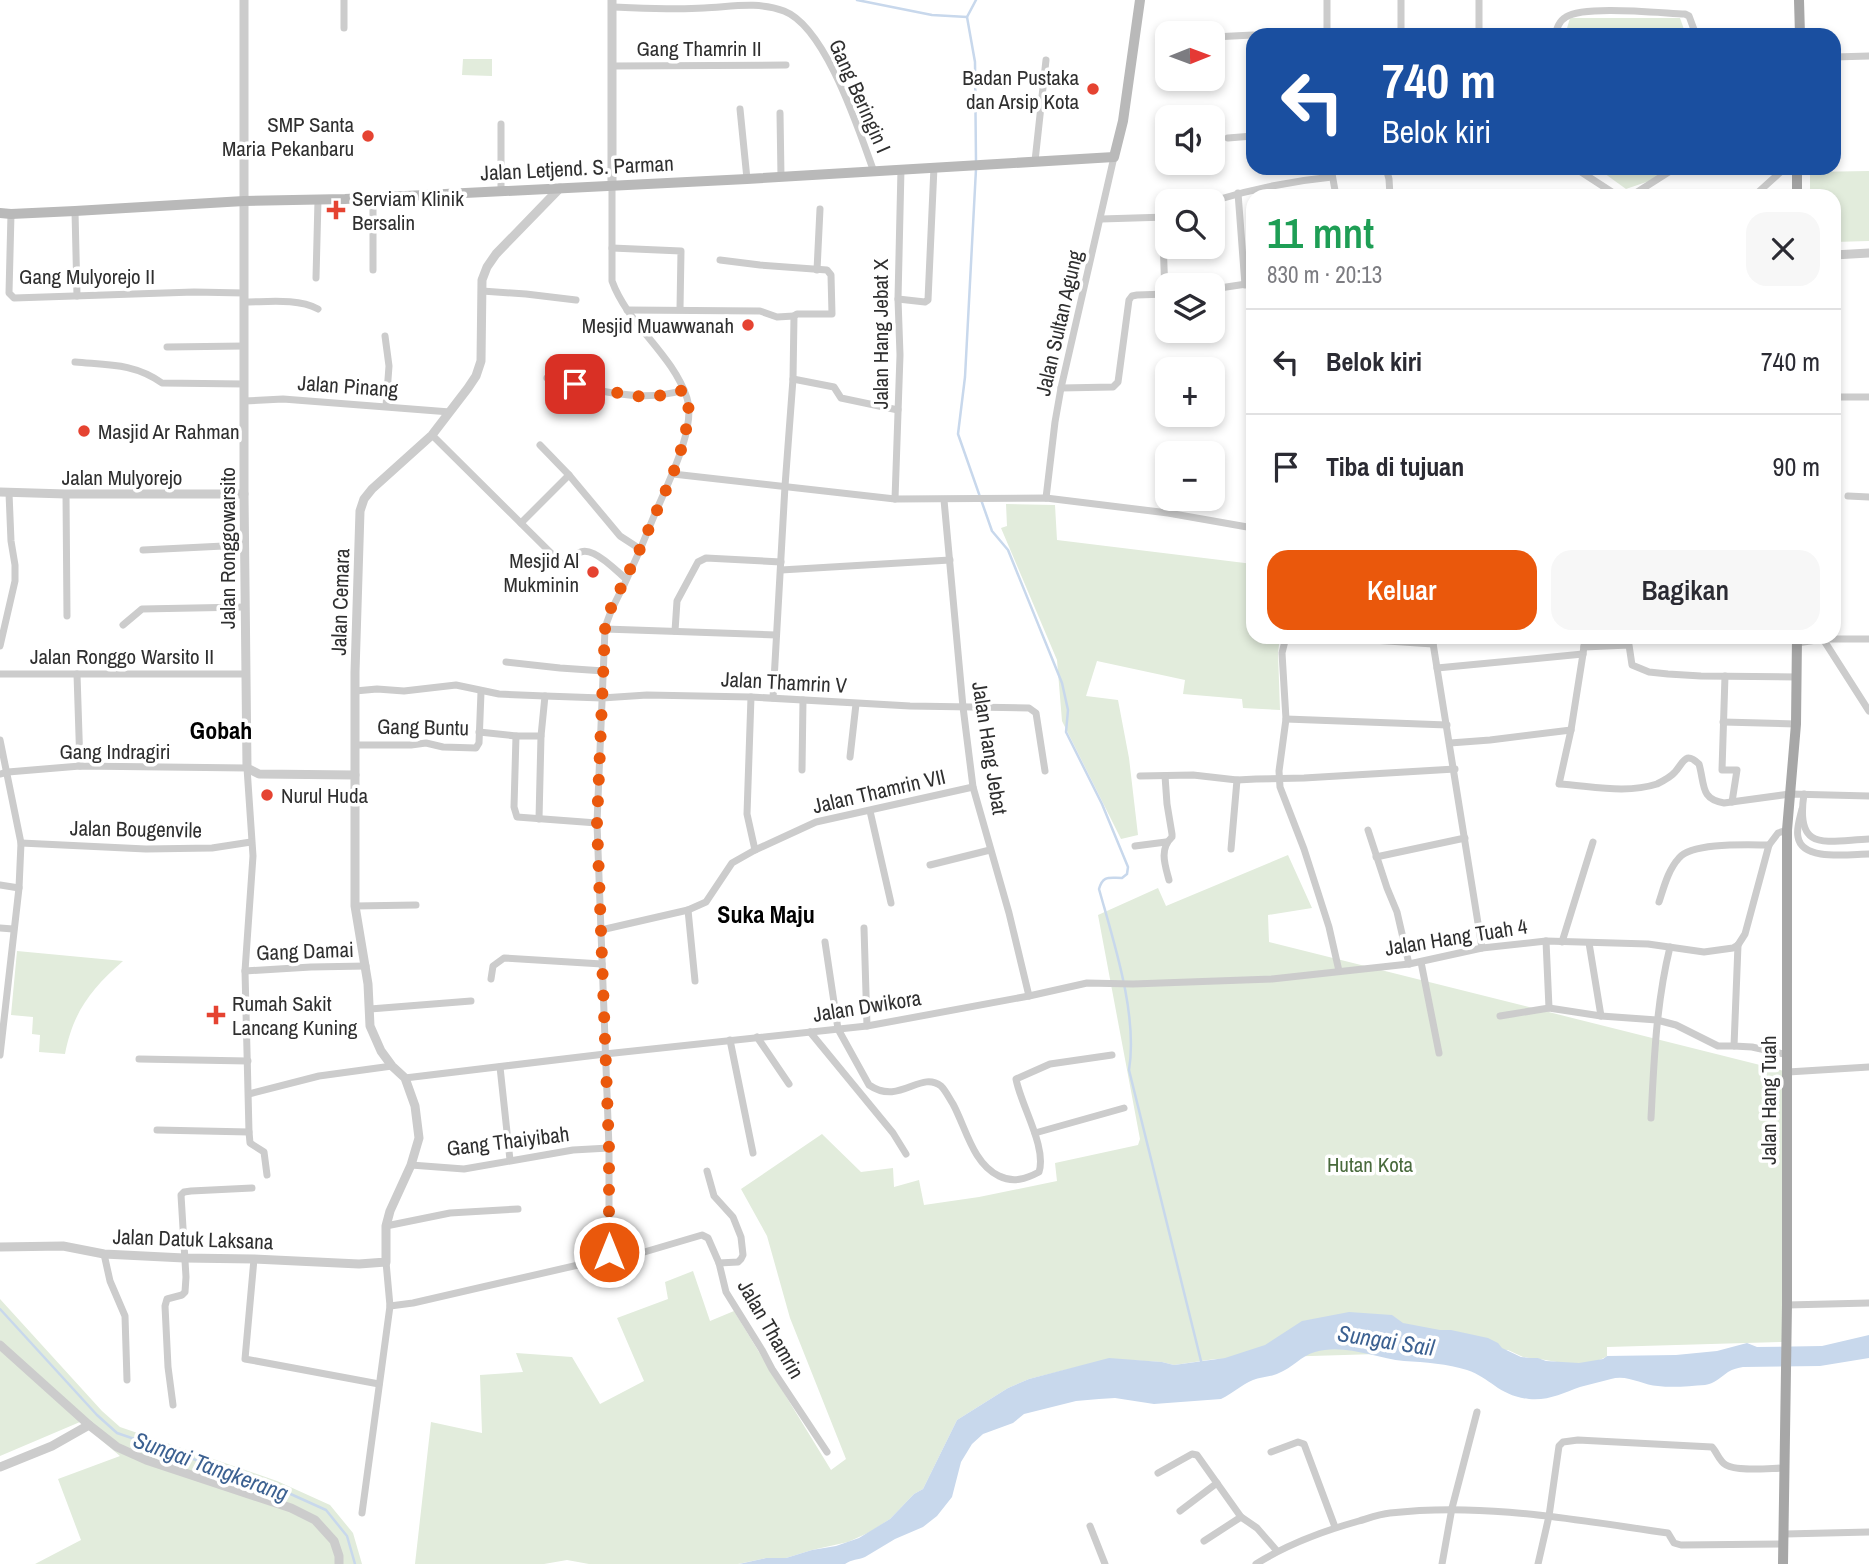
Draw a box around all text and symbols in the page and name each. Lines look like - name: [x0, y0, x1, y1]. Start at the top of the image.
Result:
- north arrow: [1155, 21, 1225, 91]
- map controls: [1155, 21, 1225, 511]
- street label: Gang Thamrin II: [636, 34, 762, 63]
- street label: Gang Beringin I: [822, 35, 898, 157]
- text: 740 m: [1382, 47, 1496, 113]
- icon: left: [1267, 56, 1358, 147]
- place label: Badan Pustaka dan Arsip Kota: [962, 63, 1079, 116]
- marker: Badan Pustaka dan Arsip Kota: [1085, 81, 1101, 97]
- button: sound: [1155, 105, 1225, 175]
- place label: SMP Santa Maria Pekanbaru: [222, 110, 354, 163]
- text: Belok kiri: [1382, 110, 1491, 153]
- marker: SMP Santa Maria Pekanbaru: [360, 128, 376, 144]
- street label: Jalan Letjend. S. Parman: [480, 148, 674, 188]
- place label: Serviam Klinik Bersalin: [352, 184, 464, 237]
- button: search: [1155, 189, 1225, 259]
- marker: Serviam Klinik Bersalin: [326, 200, 346, 220]
- text: 11 mnt: [1267, 205, 1374, 261]
- button: close: [1746, 212, 1820, 286]
- street label: Jalan Sultan Agung: [1028, 247, 1090, 399]
- street label: Jalan Hang Jebat X: [866, 258, 895, 409]
- text: 830 m · 20:13: [1267, 259, 1382, 290]
- street label: Gang Mulyorejo II: [19, 262, 155, 291]
- button: layers: [1155, 273, 1225, 343]
- place label: Mesjid Muawwanah: [582, 311, 734, 340]
- marker: Mesjid Muawwanah: [740, 317, 756, 333]
- icon: left: [1267, 343, 1305, 381]
- text: Belok kiri: [1326, 344, 1422, 379]
- text: 740 m: [1761, 344, 1820, 379]
- pin: [545, 354, 605, 414]
- button: +: [1155, 357, 1225, 427]
- icon: arrive: [556, 365, 594, 403]
- street label: Jalan Pinang: [297, 368, 400, 404]
- place label: Masjid Ar Rahman: [98, 417, 240, 446]
- marker: Masjid Ar Rahman: [76, 423, 92, 439]
- button: −: [1155, 441, 1225, 511]
- icon: arrive: [1267, 448, 1305, 486]
- text: Tiba di tujuan: [1326, 449, 1464, 484]
- text: 90 m: [1773, 449, 1820, 484]
- street label: Jalan Mulyorejo: [62, 463, 182, 492]
- street label: Jalan Ronggowarsito: [213, 467, 242, 629]
- place label: Mesjid Al Mukminin: [503, 546, 579, 599]
- street label: Jalan Cemara: [324, 548, 356, 656]
- button: Keluar: [1267, 550, 1537, 630]
- button: Bagikan: [1551, 550, 1820, 630]
- marker: Mesjid Al Mukminin: [585, 564, 601, 580]
- street label: Jalan Ronggo Warsito II: [30, 642, 214, 671]
- street label: Jalan Thamrin V: [720, 664, 848, 700]
- street label: Jalan Hang Jebat: [965, 680, 1015, 817]
- street label: Gang Buntu: [377, 712, 469, 742]
- district label: Gobah: [190, 714, 252, 746]
- street label: Gang Indragiri: [59, 737, 171, 766]
- street label: Jalan Thamrin VII: [810, 762, 948, 820]
- place label: Nurul Huda: [281, 781, 369, 810]
- marker: Nurul Huda: [259, 787, 275, 803]
- street label: Jalan Bougenvile: [70, 813, 202, 845]
- district label: Suka Maju: [717, 898, 815, 930]
- street label: Jalan Hang Tuah 4: [1383, 911, 1530, 963]
- street label: Gang Damai: [256, 935, 354, 967]
- street label: Jalan Dwikora: [811, 983, 924, 1029]
- place label: Rumah Sakit Lancang Kuning: [232, 989, 358, 1042]
- marker: Rumah Sakit Lancang Kuning: [206, 1005, 226, 1025]
- street label: Jalan Hang Tuah: [1754, 1035, 1783, 1165]
- street label: Gang Thaiyibah: [445, 1119, 571, 1163]
- park label: Hutan Kota: [1327, 1150, 1414, 1179]
- position arrow: [572, 1215, 646, 1289]
- street label: Jalan Datuk Laksana: [112, 1222, 274, 1256]
- street label: Jalan Thamrin: [731, 1274, 811, 1384]
- water label: Sungai Sail: [1335, 1317, 1437, 1363]
- water label: Sungai Tangkerang: [129, 1424, 293, 1508]

